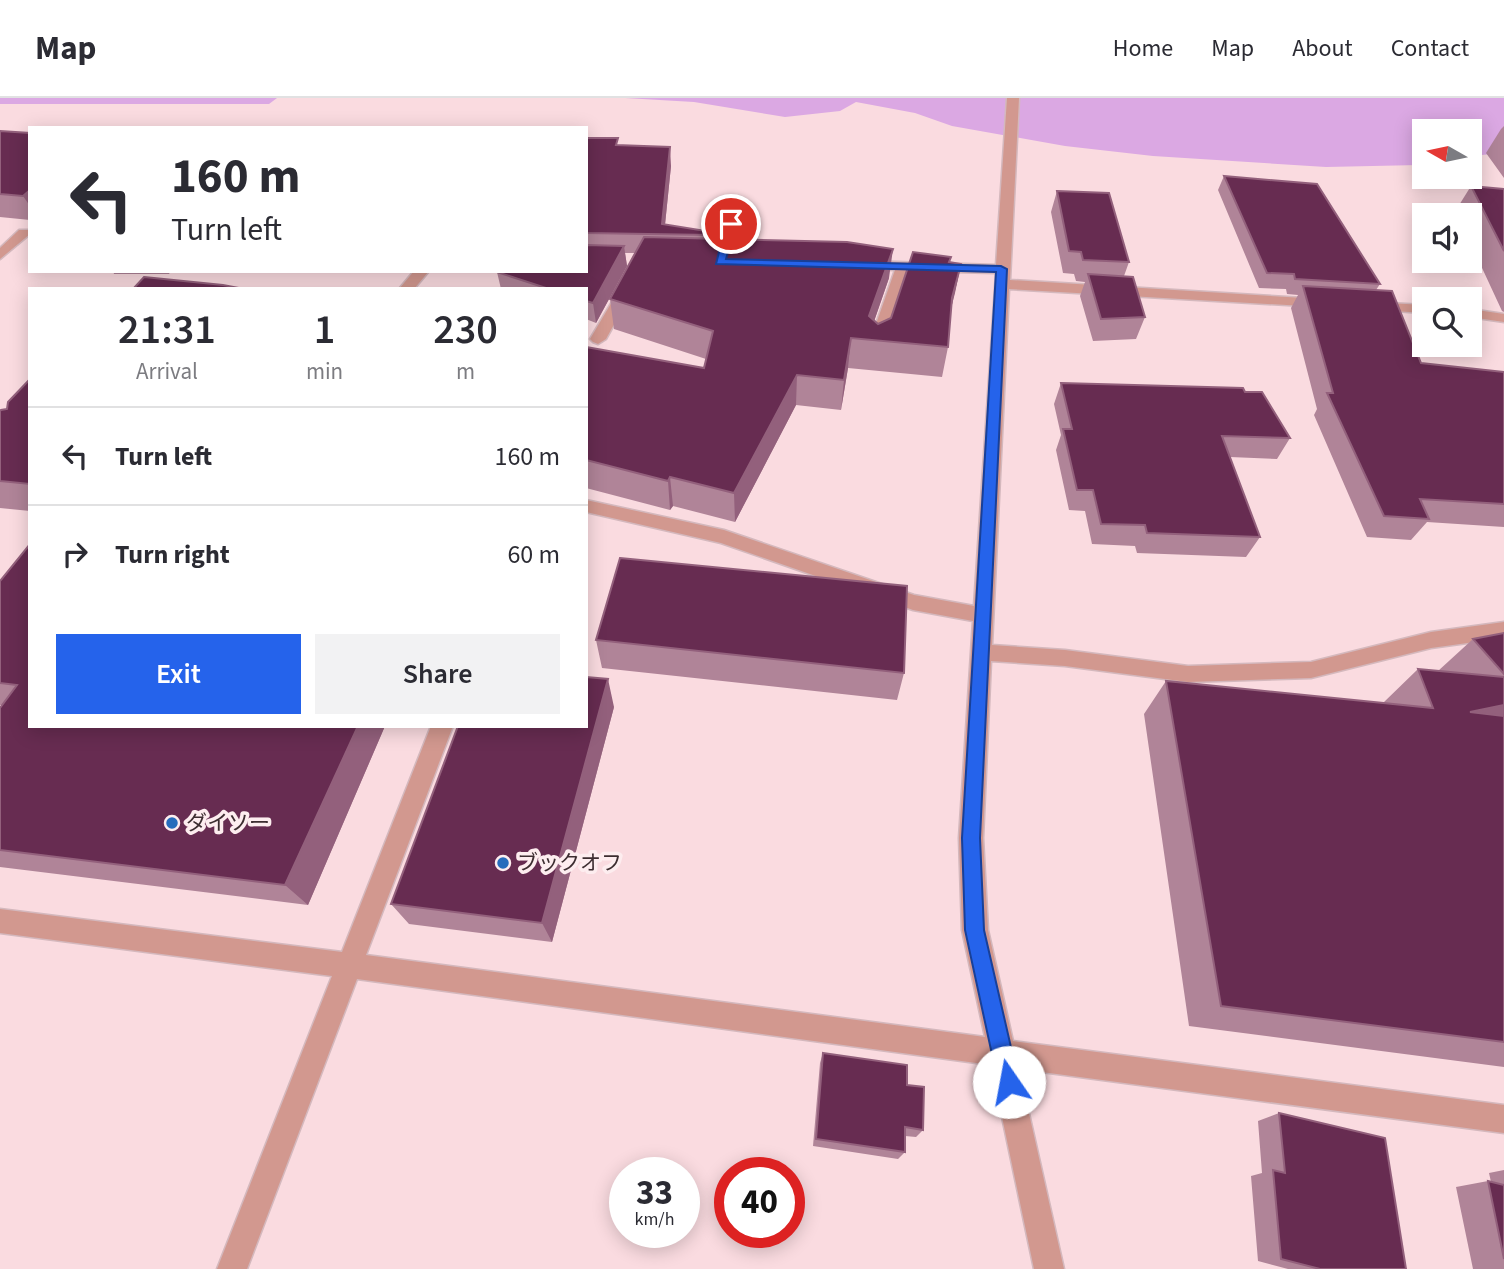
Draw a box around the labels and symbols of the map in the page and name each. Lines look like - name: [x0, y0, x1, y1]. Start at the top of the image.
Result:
- north arrow: [1412, 119, 1482, 189]
- pin: [701, 194, 761, 254]
- place label: ダイソー: [186, 808, 270, 838]
- marker: ダイソー: [164, 815, 180, 831]
- place label: ブックオフ: [517, 848, 622, 878]
- marker: ブックオフ: [495, 855, 511, 871]
- position arrow: [972, 1045, 1046, 1119]
- speed limit sign: 40: [714, 1157, 805, 1248]

